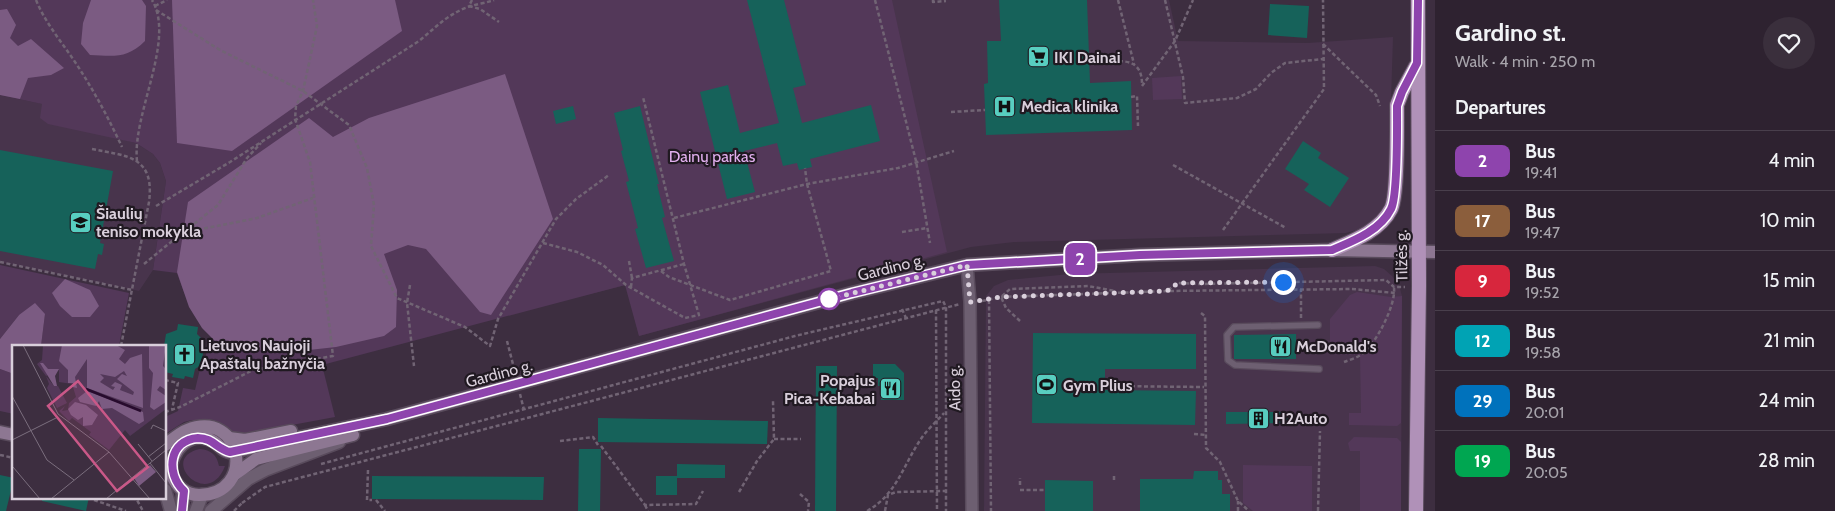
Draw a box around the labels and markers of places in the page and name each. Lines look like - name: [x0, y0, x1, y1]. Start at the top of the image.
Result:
- supermarket icon: IKI Dainai: [1026, 45, 1050, 69]
- place label: IKI Dainai: [1054, 48, 1120, 67]
- hospital icon: Medica klinika: [993, 94, 1017, 118]
- place label: Medica klinika: [1021, 97, 1118, 116]
- place label: Šiaulių teniso mokykla: [96, 204, 201, 241]
- school or university icon: Šiaulių teniso mokykla: [68, 210, 92, 234]
- unlabelled marker: [818, 288, 840, 310]
- restaurant icon: McDonald's: [1268, 334, 1292, 358]
- place label: Lietuvos Naujoji Apaštalų bažnyčia: [200, 336, 325, 373]
- place label: McDonald's: [1296, 337, 1377, 356]
- church icon: Lietuvos Naujoji Apaštalų bažnyčia: [172, 342, 196, 366]
- place label: Popajus Pica-Kebabai: [784, 371, 875, 408]
- sports icon: Gym Plius: [1035, 373, 1059, 397]
- place label: Gym Plius: [1063, 376, 1133, 395]
- restaurant icon: Popajus Pica-Kebabai: [879, 377, 903, 401]
- building icon: H2Auto: [1246, 406, 1270, 430]
- place label: H2Auto: [1274, 409, 1327, 428]

